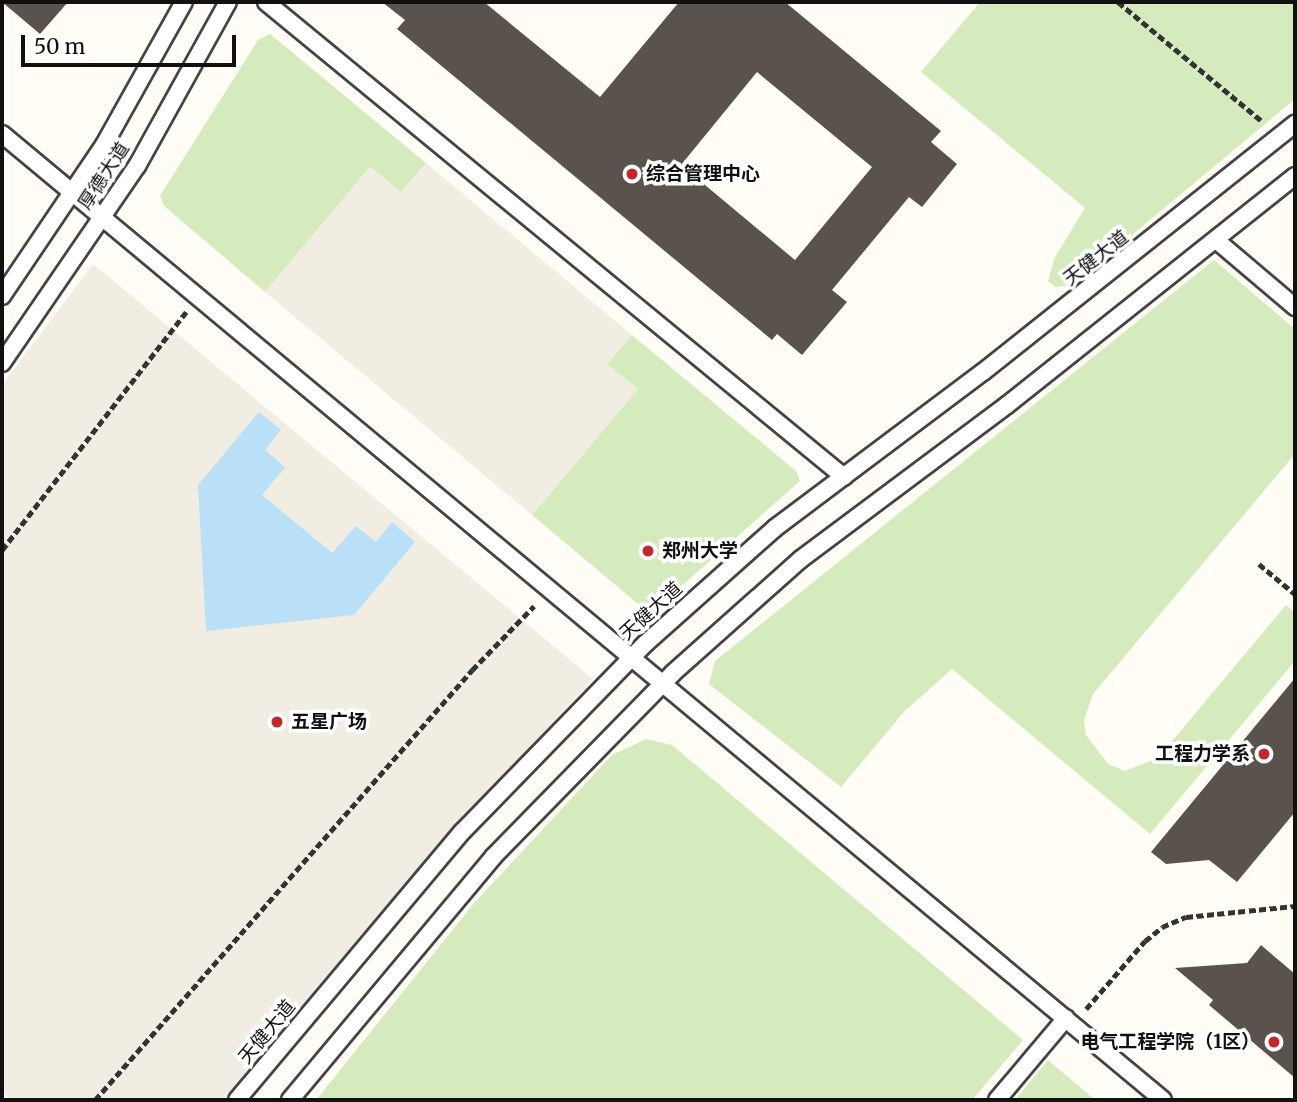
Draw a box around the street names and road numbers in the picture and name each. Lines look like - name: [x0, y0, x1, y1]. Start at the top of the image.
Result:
- street label: 厚德大道: [74, 138, 134, 214]
- street label: 天健大道: [1059, 226, 1133, 290]
- street label: 天健大道: [615, 577, 687, 645]
- street label: 天健大道: [234, 996, 300, 1068]

